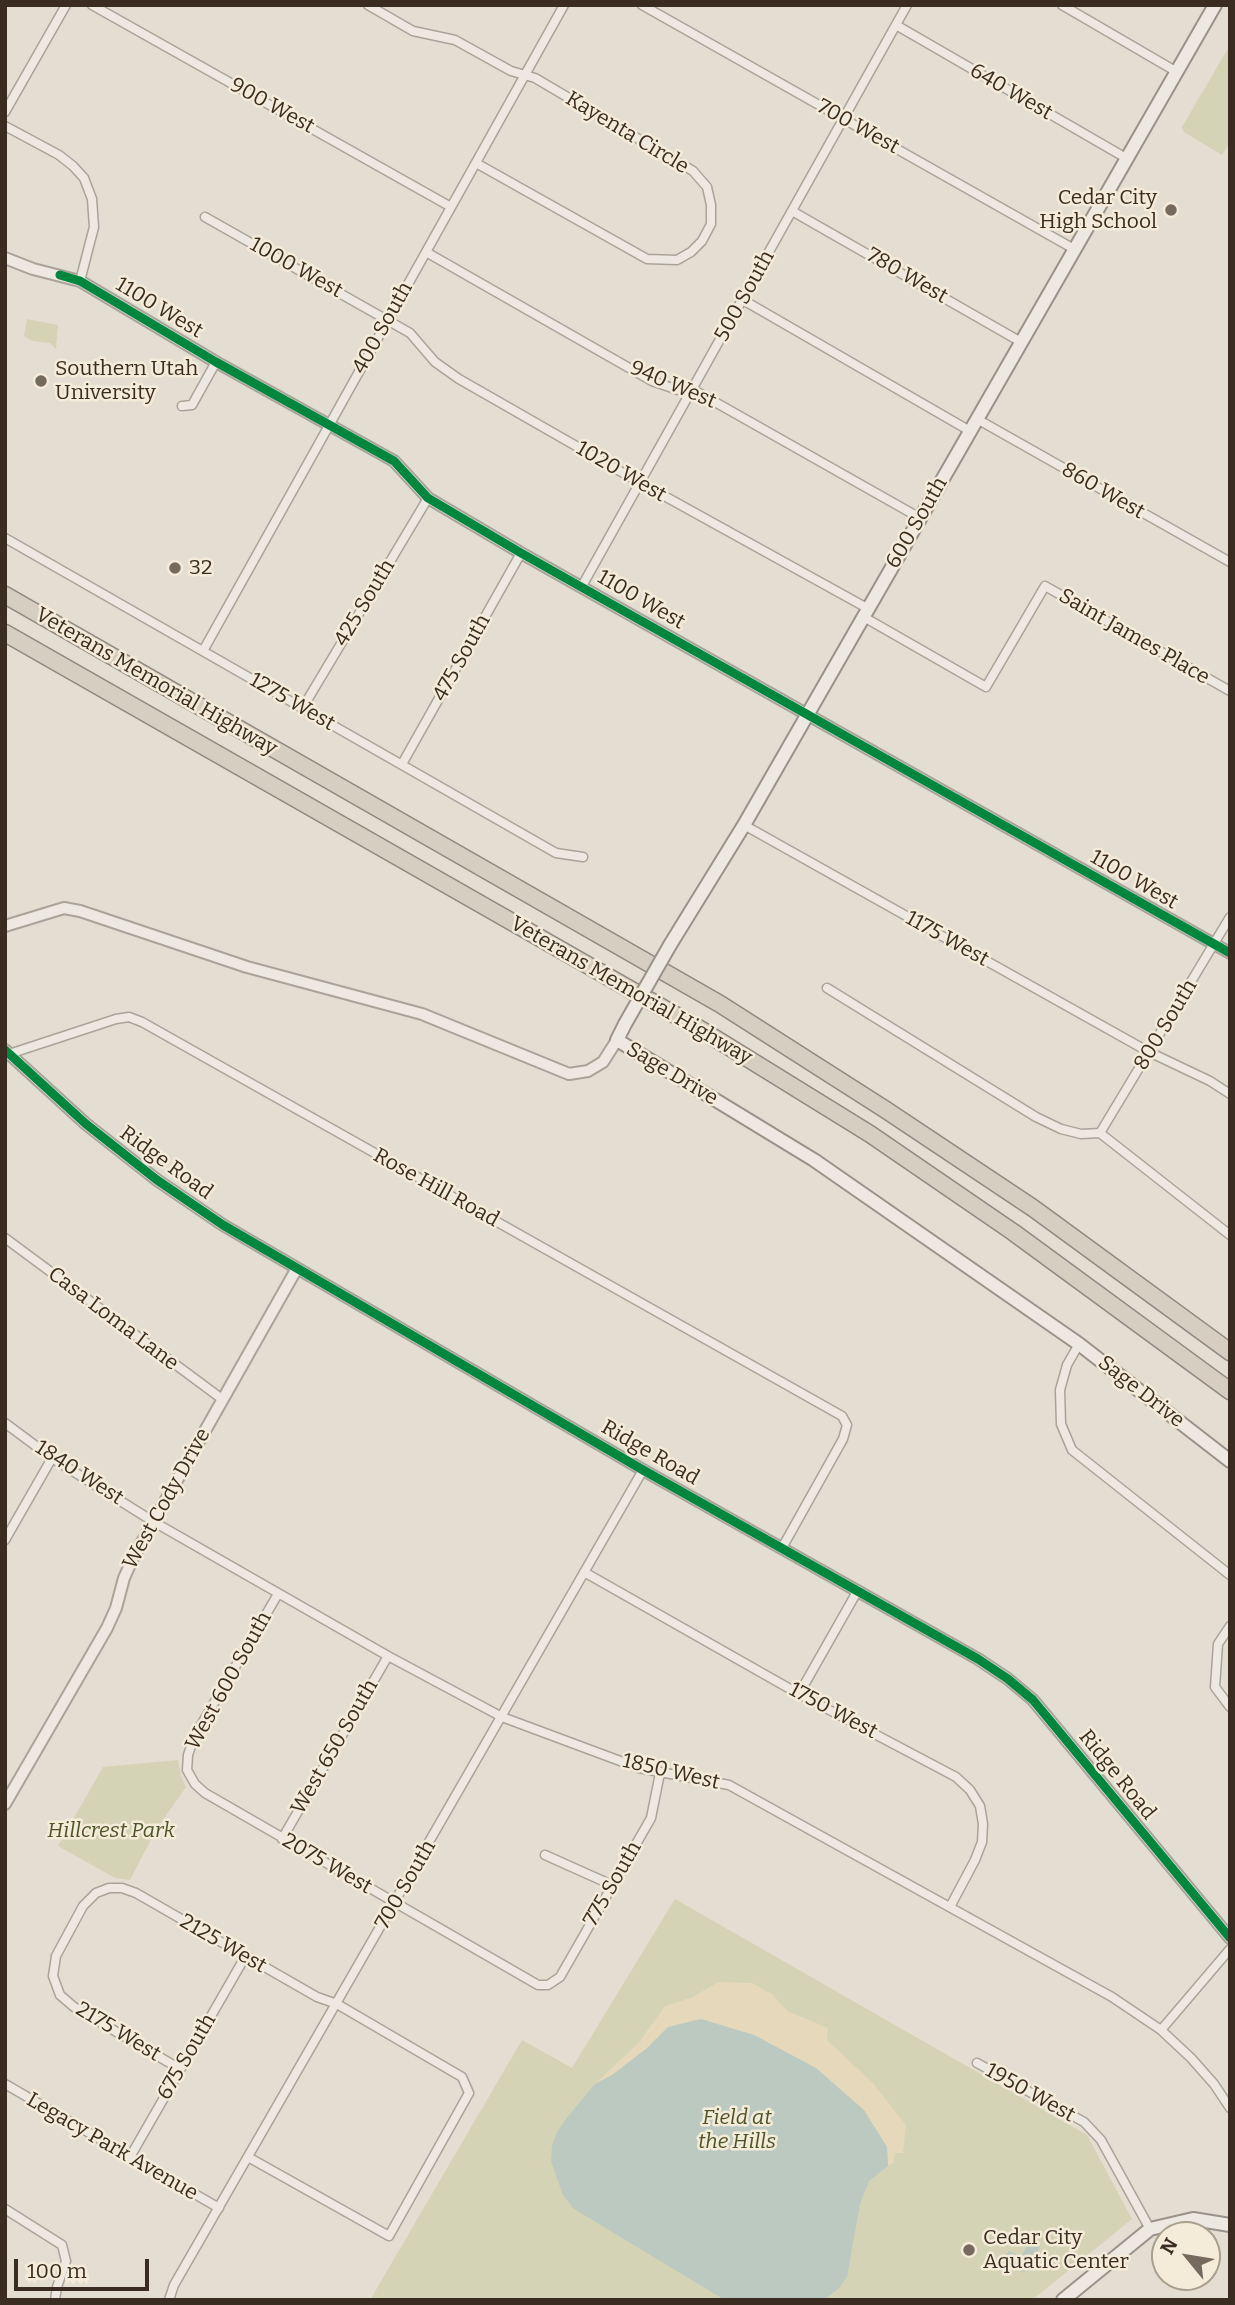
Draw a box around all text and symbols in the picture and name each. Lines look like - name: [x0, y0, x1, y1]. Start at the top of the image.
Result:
- street label: 640 West: [965, 58, 1057, 126]
- street label: 900 West: [225, 73, 319, 139]
- street label: Kayenta Circle: [561, 86, 693, 180]
- street label: 700 West: [812, 94, 904, 160]
- place label: Cedar City High School: [1039, 185, 1157, 235]
- marker: Cedar City High School: [1163, 202, 1179, 218]
- street label: 1000 West: [245, 232, 347, 304]
- street label: 780 West: [862, 243, 952, 309]
- street label: 500 South: [710, 246, 780, 346]
- street label: 1100 West: [111, 272, 207, 344]
- street label: 400 South: [347, 278, 419, 378]
- place label: Southern Utah University: [55, 356, 198, 406]
- street label: 940 West: [626, 356, 720, 414]
- marker: Southern Utah University: [33, 373, 49, 389]
- street label: 1020 West: [571, 436, 671, 508]
- street label: 860 West: [1057, 457, 1149, 525]
- street label: 600 South: [881, 473, 953, 573]
- place label: 32: [189, 555, 212, 581]
- street label: 425 South: [329, 555, 401, 651]
- marker: 32: [167, 560, 183, 576]
- street label: 1100 West: [593, 565, 689, 635]
- street label: Saint James Place: [1054, 584, 1214, 690]
- street label: Veterans Memorial Highway: [31, 602, 281, 762]
- street label: 475 South: [428, 610, 496, 706]
- street label: 1275 West: [245, 667, 339, 737]
- street label: 1100 West: [1086, 845, 1182, 915]
- street label: 1175 West: [901, 906, 993, 972]
- street label: Veterans Memorial Highway: [506, 911, 756, 1071]
- street label: 800 South: [1129, 975, 1203, 1075]
- street label: Sage Drive: [622, 1037, 722, 1111]
- street label: Ridge Road: [115, 1121, 217, 1205]
- street label: Rose Hill Road: [369, 1143, 503, 1233]
- street label: Casa Loma Lane: [43, 1262, 183, 1376]
- street label: Sage Drive: [1093, 1351, 1189, 1433]
- street label: Ridge Road: [597, 1415, 703, 1491]
- street label: West Cody Drive: [118, 1424, 216, 1574]
- street label: 1840 West: [30, 1435, 128, 1511]
- street label: West 600 South: [181, 1607, 277, 1755]
- street label: West 650 South: [286, 1675, 384, 1819]
- street label: 1750 West: [784, 1677, 882, 1745]
- street label: Ridge Road: [1073, 1725, 1161, 1825]
- street label: 1850 West: [620, 1749, 722, 1795]
- park label: Hillcrest Park: [47, 1818, 175, 1844]
- street label: 2075 West: [278, 1828, 376, 1900]
- street label: 700 South: [370, 1836, 442, 1934]
- street label: 775 South: [579, 1837, 647, 1931]
- street label: 2125 West: [175, 1909, 271, 1979]
- street label: 2175 West: [71, 1997, 165, 2067]
- street label: 675 South: [152, 2009, 222, 2105]
- street label: 1950 West: [981, 2058, 1079, 2128]
- street label: Legacy Park Avenue: [22, 2088, 202, 2206]
- park label: Field at the Hills: [698, 2105, 776, 2155]
- north arrow: [1151, 2221, 1221, 2291]
- place label: Cedar City Aquatic Center: [983, 2225, 1129, 2275]
- text: N: [1155, 2234, 1183, 2258]
- marker: Cedar City Aquatic Center: [961, 2242, 977, 2258]
- scale bar: [18, 2246, 152, 2290]
- text: 100 m: [27, 2258, 87, 2284]

